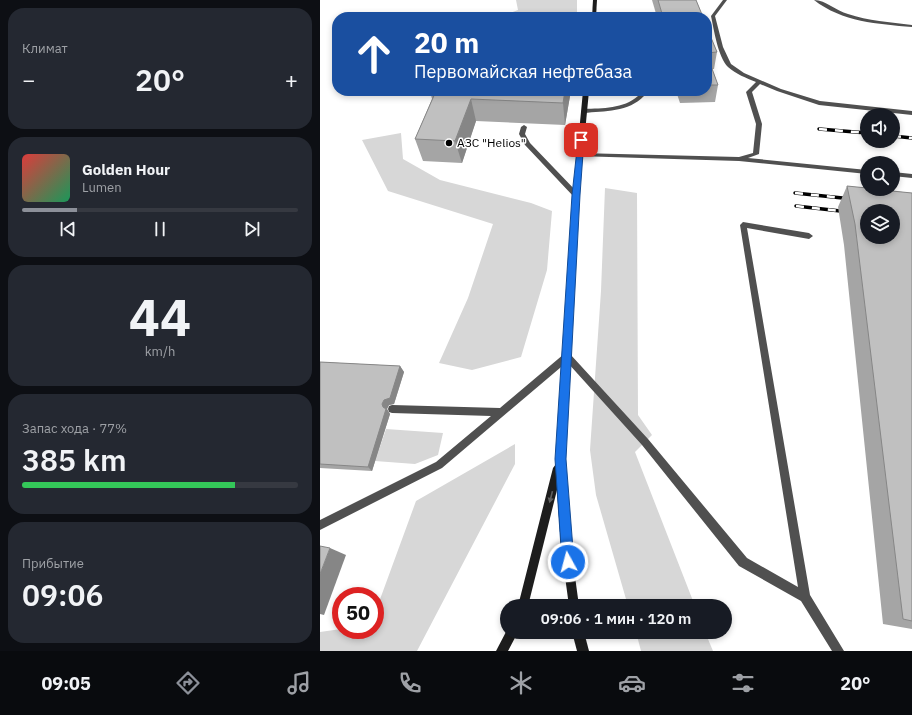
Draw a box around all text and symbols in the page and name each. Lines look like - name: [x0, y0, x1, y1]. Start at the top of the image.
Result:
- text: 20 m: [414, 24, 479, 61]
- icon: ahead: [348, 28, 400, 80]
- text: Климат: [22, 40, 68, 57]
- text: 20°: [135, 60, 185, 99]
- text: Первомайская нефтебаза: [414, 60, 632, 83]
- text: −: [22, 65, 35, 94]
- text: +: [285, 65, 298, 94]
- map controls: [860, 108, 900, 244]
- button: sound: [860, 108, 900, 148]
- pin: [564, 123, 598, 157]
- icon: arrive: [570, 129, 592, 151]
- place label: АЗС "Helios": [457, 135, 526, 150]
- marker: АЗС "Helios": [444, 138, 454, 148]
- button: search: [860, 156, 900, 196]
- text: Golden Hour: [82, 160, 170, 179]
- text: Lumen: [82, 179, 122, 196]
- button: layers: [860, 204, 900, 244]
- icon: previous: [57, 218, 79, 240]
- icon: pause: [149, 218, 171, 240]
- icon: next: [241, 218, 263, 240]
- text: 44: [129, 283, 191, 350]
- text: km/h: [145, 343, 175, 360]
- text: Запас хода · 77%: [22, 420, 127, 437]
- text: 385 km: [22, 440, 127, 479]
- one-way arrow: [548, 491, 554, 503]
- position arrow: [547, 541, 589, 583]
- text: Прибытие: [22, 555, 84, 572]
- text: 09:06: [22, 575, 104, 614]
- speed limit sign: 50: [332, 587, 384, 639]
- text: 09:06 · 1 мин · 120 m: [541, 609, 691, 628]
- icon: directions: [174, 669, 202, 697]
- icon: music: [285, 669, 313, 697]
- icon: phone: [396, 669, 424, 697]
- icon: climate: [507, 669, 535, 697]
- icon: car: [618, 669, 646, 697]
- icon: filters: [729, 669, 757, 697]
- text: 09:05: [42, 672, 91, 695]
- text: 20°: [840, 672, 870, 695]

